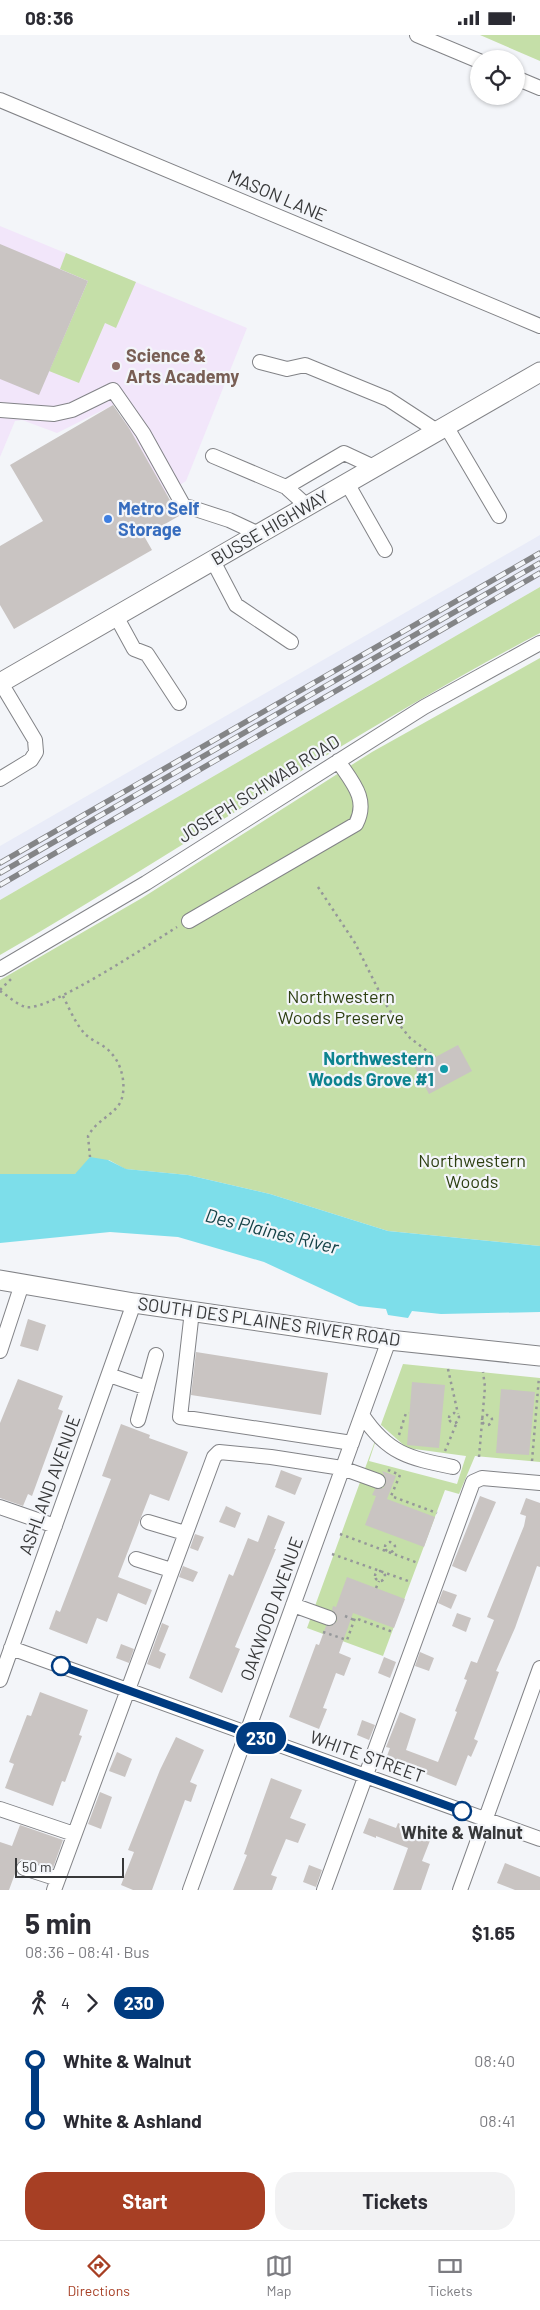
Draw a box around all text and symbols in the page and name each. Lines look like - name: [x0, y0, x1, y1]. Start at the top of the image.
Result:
- text: 08:36: [25, 6, 74, 29]
- map controls: [470, 50, 525, 105]
- button: locate: [470, 50, 525, 105]
- street label: MASON LANE: [225, 164, 330, 226]
- place label: Science & Arts Academy: [126, 344, 239, 387]
- marker: Science & Arts Academy: [110, 360, 122, 372]
- street label: BUSSE HIGHWAY: [207, 485, 332, 570]
- place label: Metro Self Storage: [118, 497, 200, 540]
- marker: Metro Self Storage: [102, 513, 114, 525]
- street label: JOSEPH SCHWAB ROAD: [174, 729, 343, 847]
- park label: Northwestern Woods Preserve: [278, 985, 404, 1028]
- place label: Northwestern Woods Grove #1: [308, 1047, 434, 1090]
- marker: Northwestern Woods Grove #1: [438, 1063, 450, 1075]
- park label: Northwestern Woods: [418, 1149, 526, 1192]
- water label: Des Plaines River: [203, 1203, 342, 1258]
- street label: SOUTH DES PLAINES RIVER ROAD: [136, 1292, 402, 1350]
- street label: ASHLAND AVENUE: [14, 1412, 85, 1558]
- street label: OAKWOOD AVENUE: [235, 1534, 307, 1684]
- unlabelled marker: [51, 1656, 71, 1676]
- line badge: 230: [232, 1722, 290, 1754]
- street label: WHITE STREET: [307, 1725, 428, 1787]
- text: 230: [246, 1727, 276, 1749]
- marker: White & Walnut: [452, 1801, 472, 1821]
- place label: White & Walnut: [401, 1821, 523, 1843]
- scale bar: [15, 1855, 124, 1878]
- text: 50 m: [22, 1858, 51, 1875]
- text: 5 min: [25, 1906, 92, 1940]
- text: $1.65: [472, 1921, 515, 1944]
- text: 08:36 – 08:41 · Bus: [25, 1942, 149, 1961]
- icon: walk: [25, 1989, 53, 2017]
- icon: forward: [78, 1989, 106, 2017]
- text: 230: [124, 1992, 154, 2014]
- text: 4: [61, 1993, 70, 2012]
- text: White & Walnut: [63, 2049, 192, 2072]
- text: 08:40: [474, 2051, 515, 2070]
- text: White & Ashland: [63, 2109, 202, 2132]
- text: 08:41: [479, 2111, 515, 2130]
- button: Start: [25, 2172, 265, 2230]
- button: Tickets: [275, 2172, 515, 2230]
- tab: Directions: [67, 2252, 130, 2299]
- tab: Map: [265, 2252, 293, 2299]
- tab: Tickets: [428, 2252, 473, 2299]

